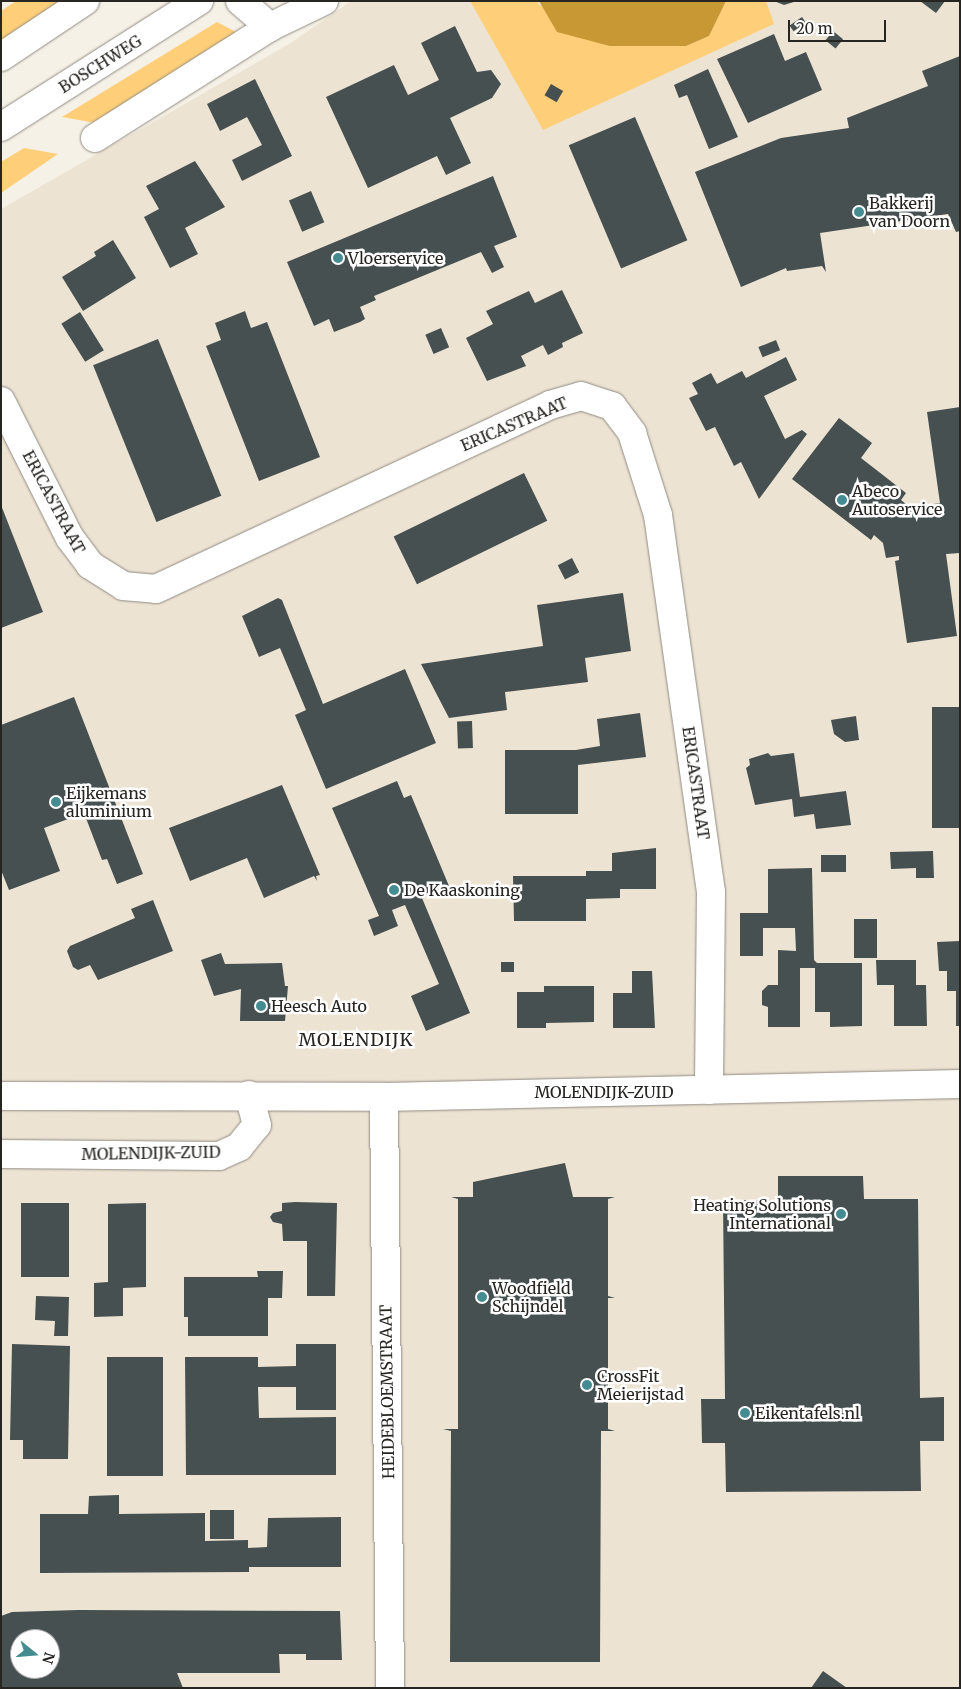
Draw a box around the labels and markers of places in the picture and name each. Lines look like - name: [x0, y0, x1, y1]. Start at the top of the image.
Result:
- place label: Bakkerij van Doorn: [869, 193, 950, 231]
- marker: Bakkerij van Doorn: [853, 206, 865, 218]
- place label: Vloerservice: [348, 248, 443, 268]
- marker: Vloerservice: [332, 252, 344, 264]
- place label: Abeco Autoservice: [852, 481, 942, 519]
- marker: Abeco Autoservice: [836, 494, 848, 506]
- place label: Eijkemans aluminium: [66, 783, 152, 821]
- marker: Eijkemans aluminium: [50, 796, 62, 808]
- place label: De Kaaskoning: [404, 880, 520, 900]
- marker: De Kaaskoning: [388, 884, 400, 896]
- place label: Heesch Auto: [271, 996, 367, 1016]
- marker: Heesch Auto: [255, 1000, 267, 1012]
- place label: Heating Solutions International: [693, 1195, 831, 1233]
- marker: Heating Solutions International: [835, 1208, 847, 1220]
- place label: Woodfield Schijndel: [492, 1278, 571, 1316]
- marker: Woodfield Schijndel: [476, 1291, 488, 1303]
- place label: CrossFit Meierijstad: [597, 1366, 684, 1404]
- marker: CrossFit Meierijstad: [581, 1379, 593, 1391]
- place label: Eikentafels.nl: [755, 1403, 860, 1423]
- marker: Eikentafels.nl: [739, 1407, 751, 1419]

